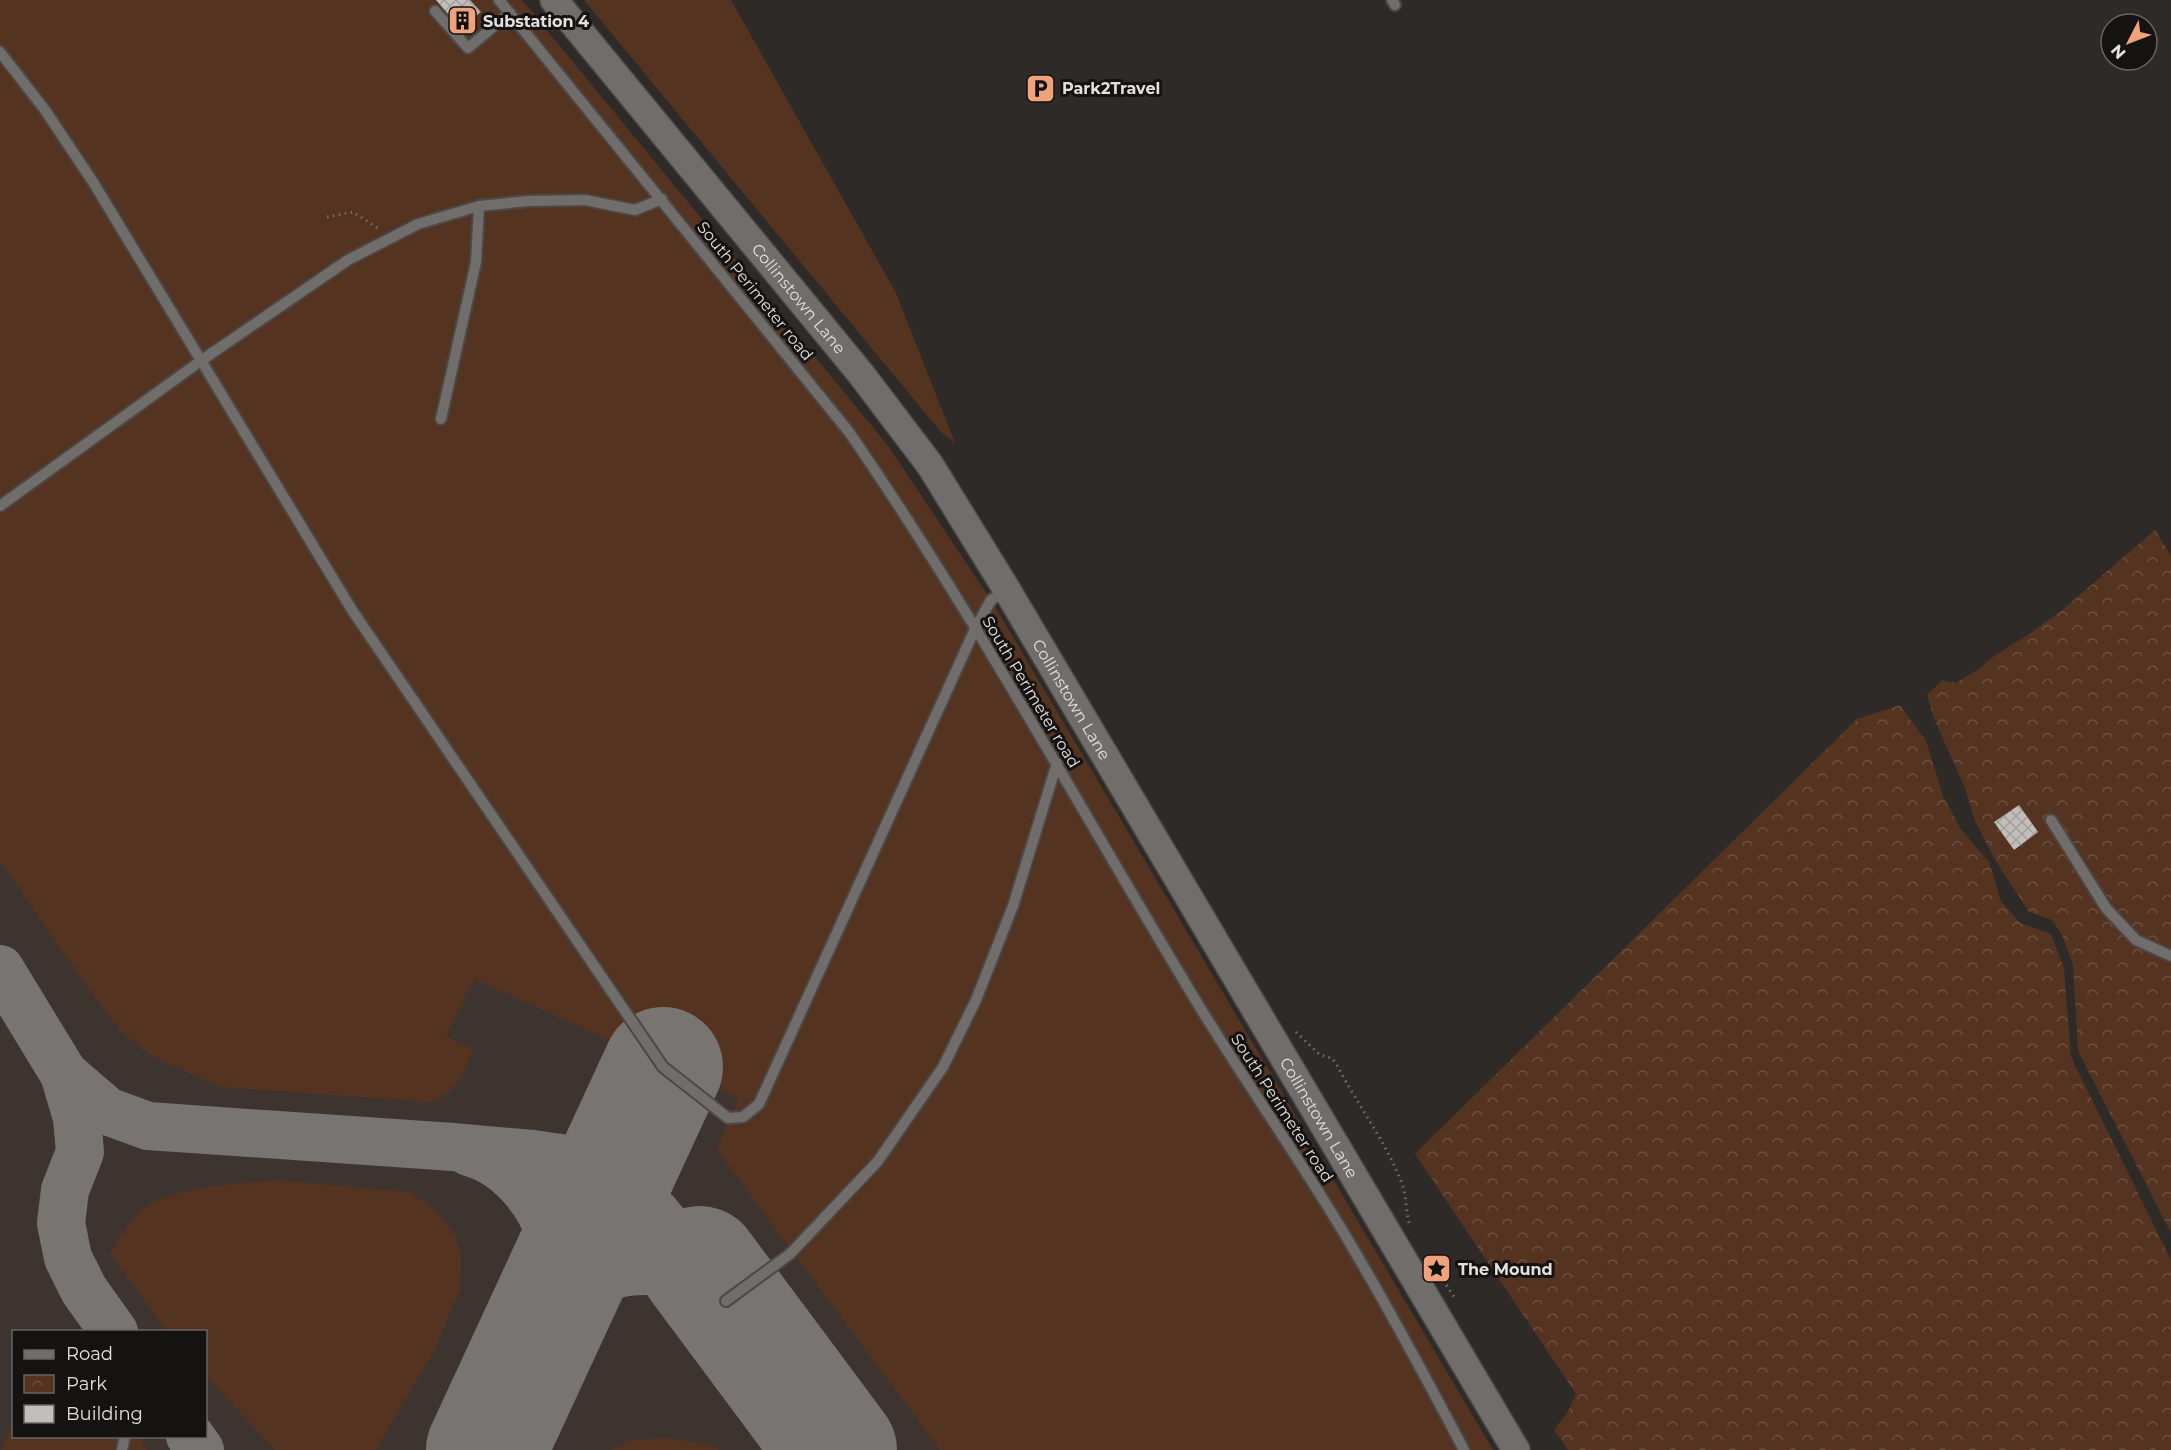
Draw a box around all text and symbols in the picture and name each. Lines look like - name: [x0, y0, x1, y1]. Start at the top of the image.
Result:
- building icon: Substation 4: [446, 5, 478, 37]
- place label: Substation 4: [483, 12, 589, 31]
- north arrow: [2099, 12, 2159, 72]
- text: N: [2107, 41, 2130, 63]
- parking icon: Park2Travel: [1025, 72, 1057, 104]
- place label: Park2Travel: [1062, 79, 1160, 98]
- street label: South Perimeter road: [693, 218, 817, 364]
- street label: Collinstown Lane: [748, 239, 850, 357]
- street label: South Perimeter road: [978, 613, 1084, 771]
- street label: Collinstown Lane: [1029, 636, 1115, 763]
- street label: South Perimeter road: [1227, 1030, 1337, 1186]
- street label: Collinstown Lane: [1276, 1054, 1362, 1181]
- place icon: The Mound: [1421, 1253, 1453, 1285]
- place label: The Mound: [1458, 1260, 1553, 1279]
- legend: [12, 1330, 207, 1438]
- text: Road: [66, 1343, 113, 1365]
- text: Park: [66, 1373, 107, 1395]
- text: Building: [66, 1403, 143, 1425]

